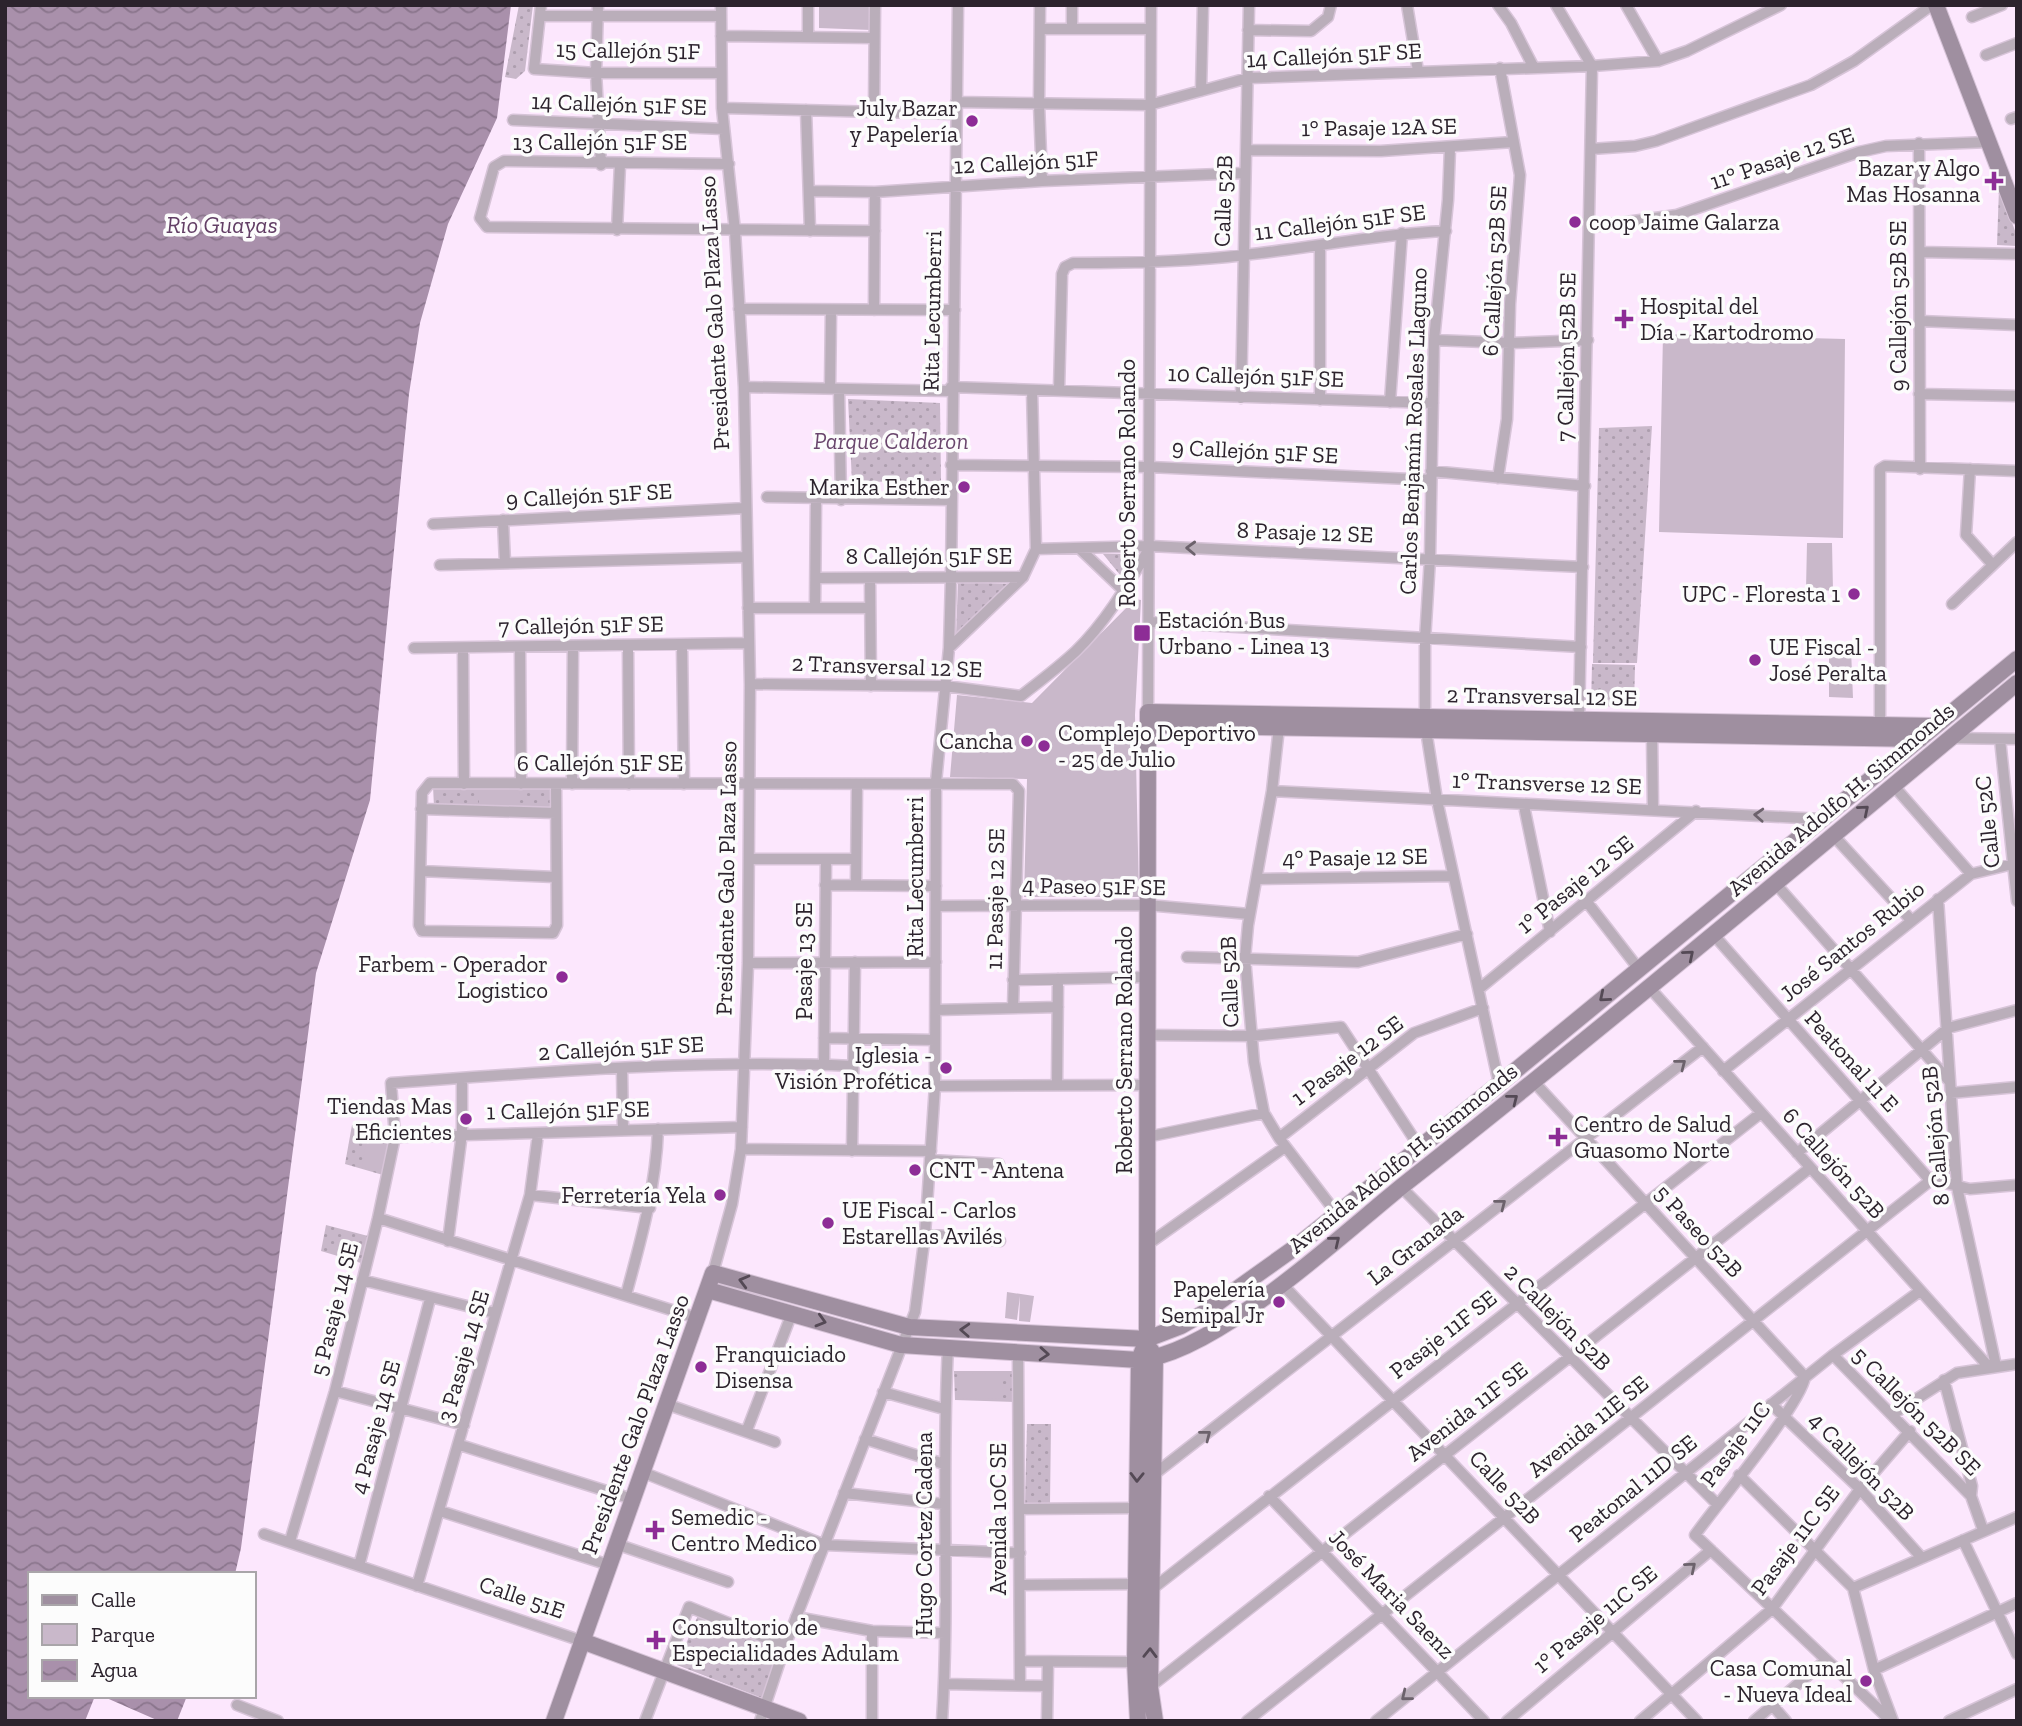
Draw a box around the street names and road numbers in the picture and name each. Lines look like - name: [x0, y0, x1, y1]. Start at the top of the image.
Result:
- street label: 15 Callejón 51F: [556, 35, 701, 65]
- street label: 14 Callejón 51F SE: [1246, 36, 1422, 74]
- street label: 14 Callejón 51F SE: [531, 87, 707, 121]
- street label: 1° Pasaje 12A SE: [1301, 112, 1457, 142]
- street label: 11° Pasaje 12 SE: [1706, 120, 1858, 196]
- street label: 13 Callejón 51F SE: [513, 128, 687, 156]
- street label: 12 Callejón 51F: [953, 144, 1099, 180]
- street label: Calle 52B: [1207, 155, 1239, 247]
- street label: Presidente Galo Plaza Lasso: [693, 175, 735, 451]
- street label: 6 Callejón 52B SE: [1476, 185, 1512, 357]
- street label: 11 Callejón 51F SE: [1253, 198, 1427, 246]
- street label: 9 Callejón 52B SE: [1884, 221, 1912, 391]
- street label: Rita Lecumberri: [917, 230, 947, 392]
- street label: Carlos Benjamín Rosales Llaguno: [1393, 267, 1433, 595]
- street label: 7 Callejón 52B SE: [1551, 272, 1581, 442]
- street label: Roberto Serrano Rolando: [1113, 359, 1141, 607]
- street label: 10 Callejón 51F SE: [1167, 359, 1345, 393]
- street label: 9 Callejón 51F SE: [1171, 433, 1339, 469]
- street label: 9 Callejón 51F SE: [505, 477, 673, 513]
- street label: 8 Pasaje 12 SE: [1236, 516, 1374, 548]
- street label: 8 Callejón 51F SE: [846, 542, 1012, 570]
- street label: 7 Callejón 51F SE: [498, 610, 664, 640]
- street label: 2 Transversal 12 SE: [791, 649, 983, 683]
- street label: 2 Transversal 12 SE: [1446, 680, 1638, 712]
- street label: Avenida Adolfo H. Simmonds: [1722, 696, 1960, 902]
- street label: Presidente Galo Plaza Lasso: [710, 741, 742, 1015]
- street label: 6 Callejón 51F SE: [517, 749, 683, 777]
- street label: 1° Transverse 12 SE: [1452, 766, 1642, 800]
- street label: Calle 52C: [1968, 774, 2006, 870]
- street label: Rita Lecumberri: [901, 796, 929, 958]
- street label: 11 Pasaje 12 SE: [980, 828, 1010, 970]
- street label: 1° Pasaje 12 SE: [1511, 829, 1639, 939]
- street label: 4° Pasaje 12 SE: [1282, 842, 1428, 872]
- street label: 4 Paseo 51F SE: [1022, 871, 1166, 901]
- street label: José Santos Rubio: [1774, 874, 1930, 1008]
- street label: Pasaje 13 SE: [790, 902, 818, 1020]
- street label: Roberto Serrano Rolando: [1110, 926, 1138, 1174]
- street label: Calle 52B: [1213, 936, 1245, 1028]
- street label: Peatonal 11 E: [1799, 1004, 1905, 1118]
- street label: 1 Pasaje 12 SE: [1285, 1009, 1409, 1111]
- street label: 2 Callejón 51F SE: [537, 1030, 705, 1066]
- street label: Avenida Adolfo H. Simmonds: [1283, 1057, 1523, 1259]
- street label: 8 Callejón 52B: [1915, 1065, 1955, 1207]
- street label: 1 Callejón 51F SE: [486, 1095, 650, 1125]
- street label: 6 Callejón 52B: [1777, 1102, 1891, 1224]
- street label: 5 Paseo 52B: [1649, 1179, 1749, 1283]
- street label: La Granada: [1362, 1199, 1468, 1291]
- street label: 5 Pasaje 14 SE: [304, 1239, 364, 1379]
- street label: 2 Callejón 52B: [1499, 1258, 1617, 1376]
- street label: Pasaje 11F SE: [1384, 1283, 1502, 1385]
- street label: 3 Pasaje 14 SE: [431, 1287, 495, 1425]
- street label: Presidente Galo Plaza Lasso: [575, 1290, 695, 1558]
- street label: 5 Callejón 52B SE: [1847, 1341, 1987, 1481]
- street label: Avenida 11F SE: [1401, 1355, 1533, 1467]
- street label: 4 Pasaje 14 SE: [344, 1357, 406, 1497]
- street label: Avenida 11E SE: [1522, 1369, 1654, 1483]
- street label: Pasaje 11C: [1694, 1396, 1776, 1492]
- street label: 4 Callejón 52B: [1803, 1406, 1921, 1526]
- street label: Peatonal 11D SE: [1564, 1428, 1702, 1548]
- street label: Hugo Cortez Cadena: [910, 1432, 938, 1636]
- street label: Avenida 10C SE: [984, 1443, 1012, 1595]
- street label: Calle 52B: [1463, 1444, 1547, 1530]
- street label: Pasaje 11C SE: [1745, 1479, 1845, 1601]
- street label: José Maria Saenz: [1323, 1523, 1461, 1665]
- street label: 1° Pasaje 11C SE: [1527, 1559, 1663, 1679]
- street label: Calle 51E: [476, 1569, 568, 1625]

